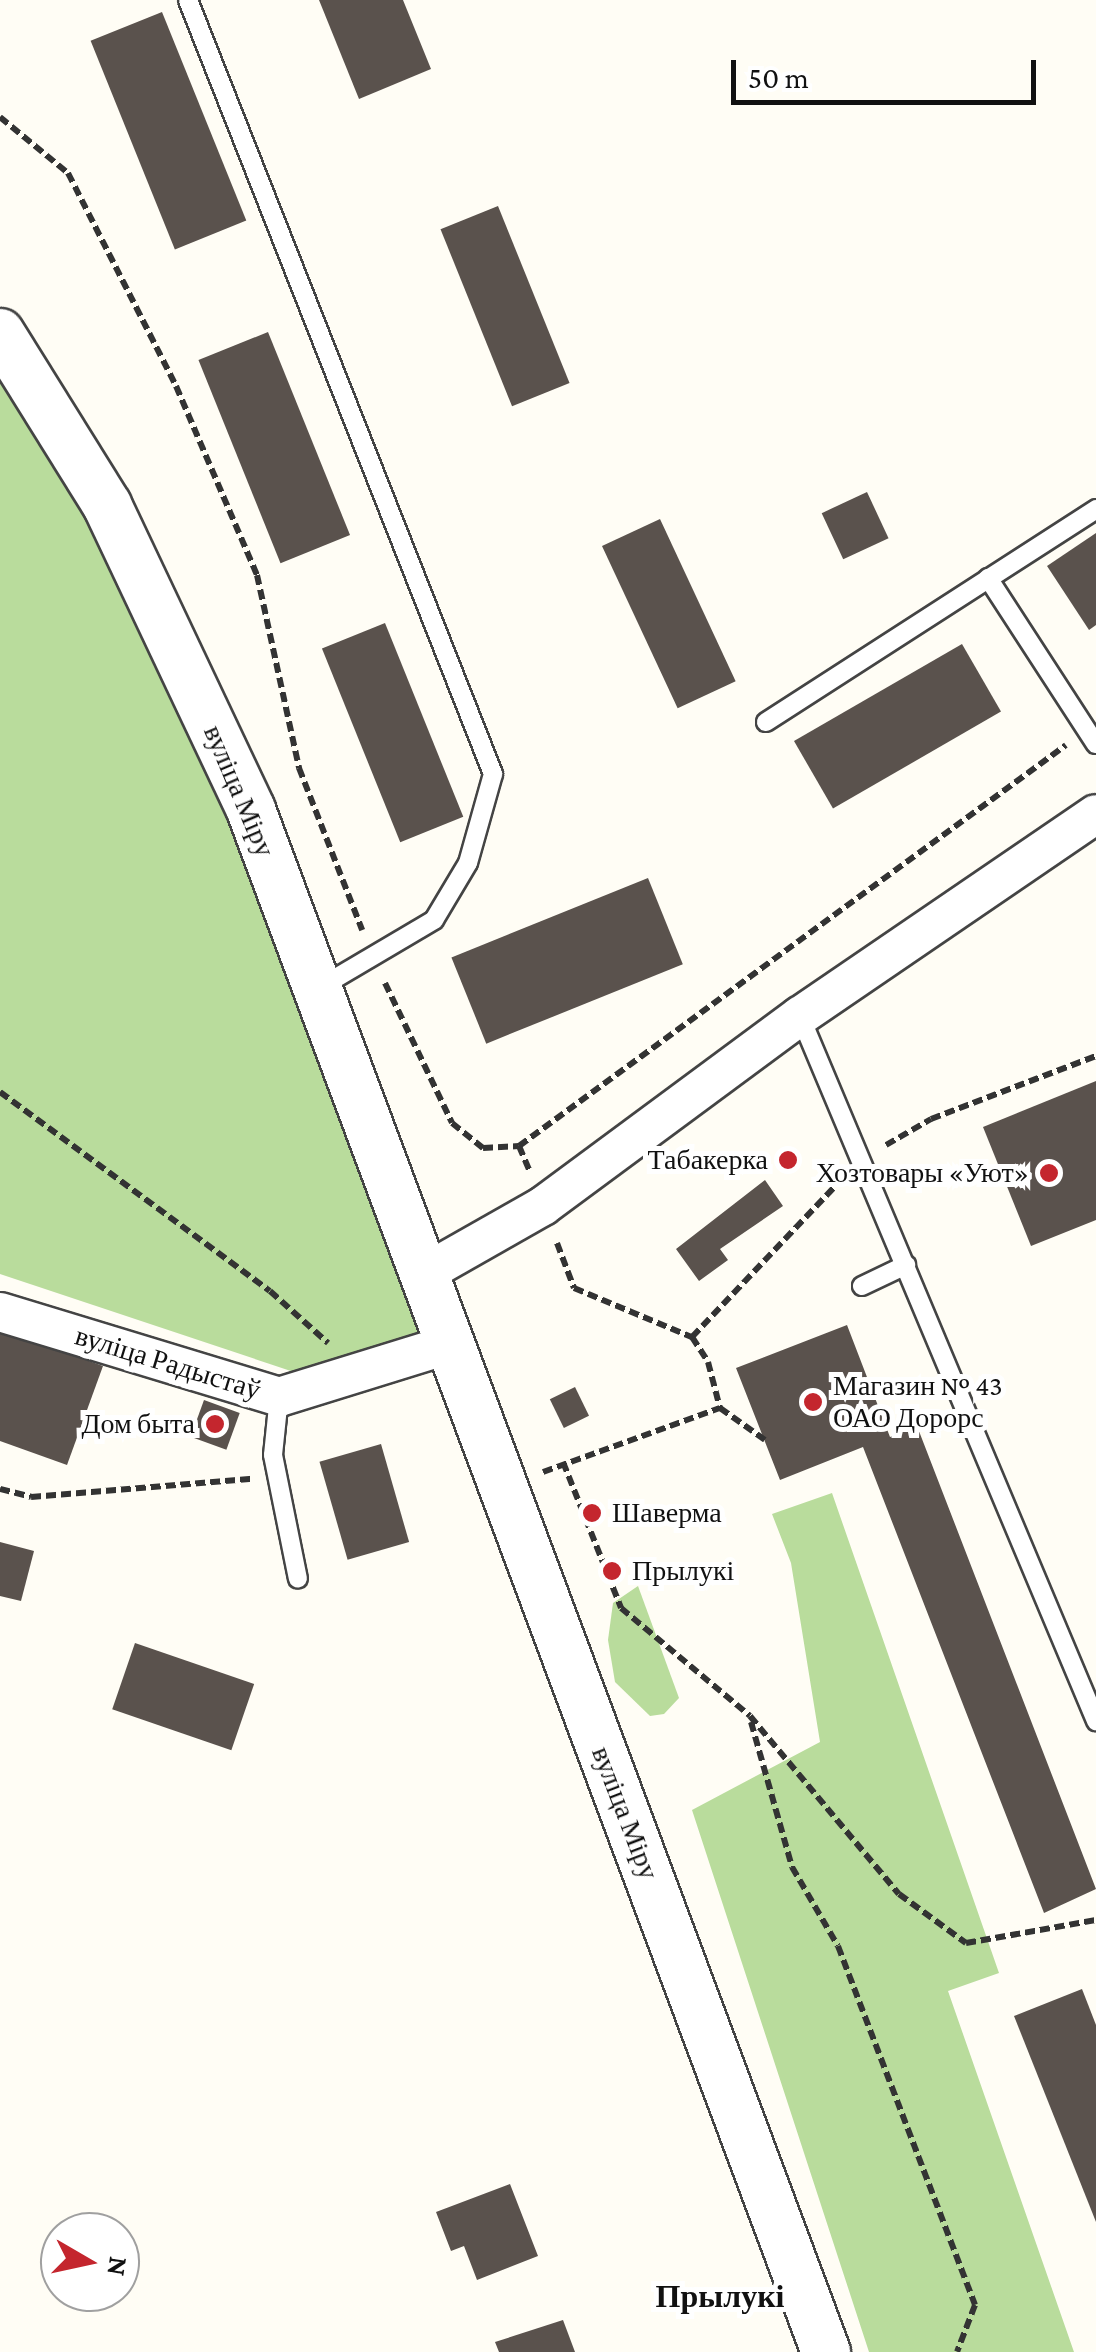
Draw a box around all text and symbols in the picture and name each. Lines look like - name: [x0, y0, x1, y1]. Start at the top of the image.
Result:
- scale bar: [736, 40, 1041, 102]
- text: 50 m: [748, 61, 809, 94]
- street label: вуліца Міру: [196, 720, 282, 862]
- place label: Табакерка: [648, 1143, 768, 1177]
- marker: Табакерка: [777, 1149, 799, 1171]
- place label: Хозтовары «Уют»: [816, 1156, 1029, 1190]
- marker: Хозтовары «Уют»: [1038, 1162, 1060, 1184]
- street label: вуліца Радыстаў: [71, 1319, 265, 1407]
- place label: Магазин № 43 ОАО Дорорс: [833, 1369, 1002, 1435]
- marker: Магазин № 43 ОАО Дорорс: [802, 1391, 824, 1413]
- place label: Дом быта: [81, 1407, 195, 1441]
- marker: Дом быта: [204, 1413, 226, 1435]
- place label: Шаверма: [612, 1496, 722, 1530]
- marker: Шаверма: [581, 1502, 603, 1524]
- place label: Прылукі: [632, 1554, 734, 1588]
- marker: Прылукі: [601, 1560, 623, 1582]
- street label: вуліца Міру: [584, 1742, 666, 1884]
- north arrow: [40, 2212, 140, 2312]
- text: N: [101, 2255, 135, 2278]
- district label: Прылукі: [656, 2277, 784, 2315]

